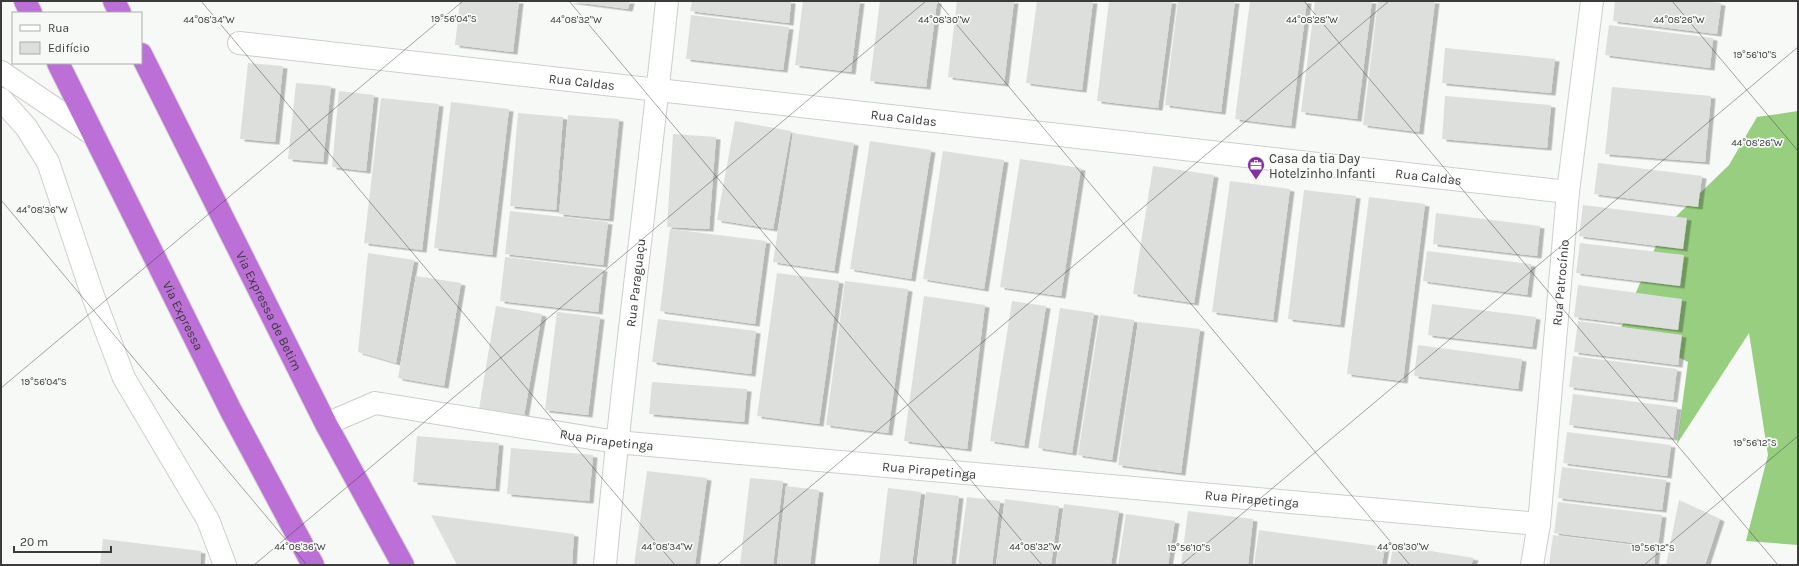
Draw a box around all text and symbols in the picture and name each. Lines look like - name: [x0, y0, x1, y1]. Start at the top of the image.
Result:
- legend: [12, 12, 142, 64]
- text: 19°56'04"S: [431, 13, 477, 25]
- text: 44°08'34"W: [183, 14, 235, 26]
- text: 44°08'32"W: [550, 14, 602, 26]
- text: 44°08'30"W: [918, 14, 970, 26]
- text: 44°08'28"W: [1286, 14, 1338, 26]
- text: 44°08'26"W: [1653, 14, 1705, 26]
- text: Rua: [48, 21, 69, 35]
- text: Edifício: [48, 41, 89, 55]
- text: 19°56'10"S: [1733, 49, 1777, 61]
- street label: Rua Caldas: [548, 71, 616, 93]
- street label: Rua Caldas: [870, 107, 938, 129]
- text: 44°08'26"W: [1731, 137, 1783, 149]
- place label: Casa da tia Day Hotelzinho Infanti: [1269, 151, 1376, 181]
- office icon: Casa da tia Day Hotelzinho Infanti: [1246, 155, 1266, 180]
- street label: Rua Caldas: [1395, 166, 1463, 188]
- text: 44°08'36"W: [16, 204, 68, 216]
- street label: Rua Paraguaçu: [623, 237, 648, 328]
- street label: Rua Patrocínio: [1549, 239, 1572, 326]
- street label: Via Expressa de Betim: [233, 249, 305, 373]
- street label: Via Expressa: [160, 279, 207, 353]
- text: 19°56'04"S: [21, 376, 67, 388]
- street label: Rua Pirapetinga: [559, 426, 654, 453]
- text: 19°56'12"S: [1733, 437, 1777, 449]
- street label: Rua Pirapetinga: [882, 459, 977, 482]
- street label: Rua Pirapetinga: [1204, 487, 1300, 511]
- scale bar: [14, 528, 111, 554]
- text: 20 m: [20, 535, 48, 549]
- text: 44°08'36"W: [274, 541, 326, 553]
- text: 44°08'34"W: [641, 541, 693, 553]
- text: 44°08'32"W: [1009, 541, 1061, 553]
- text: 44°08'30"W: [1377, 541, 1429, 553]
- text: 19°56'10"S: [1167, 542, 1211, 554]
- text: 19°56'12"S: [1631, 542, 1675, 554]

